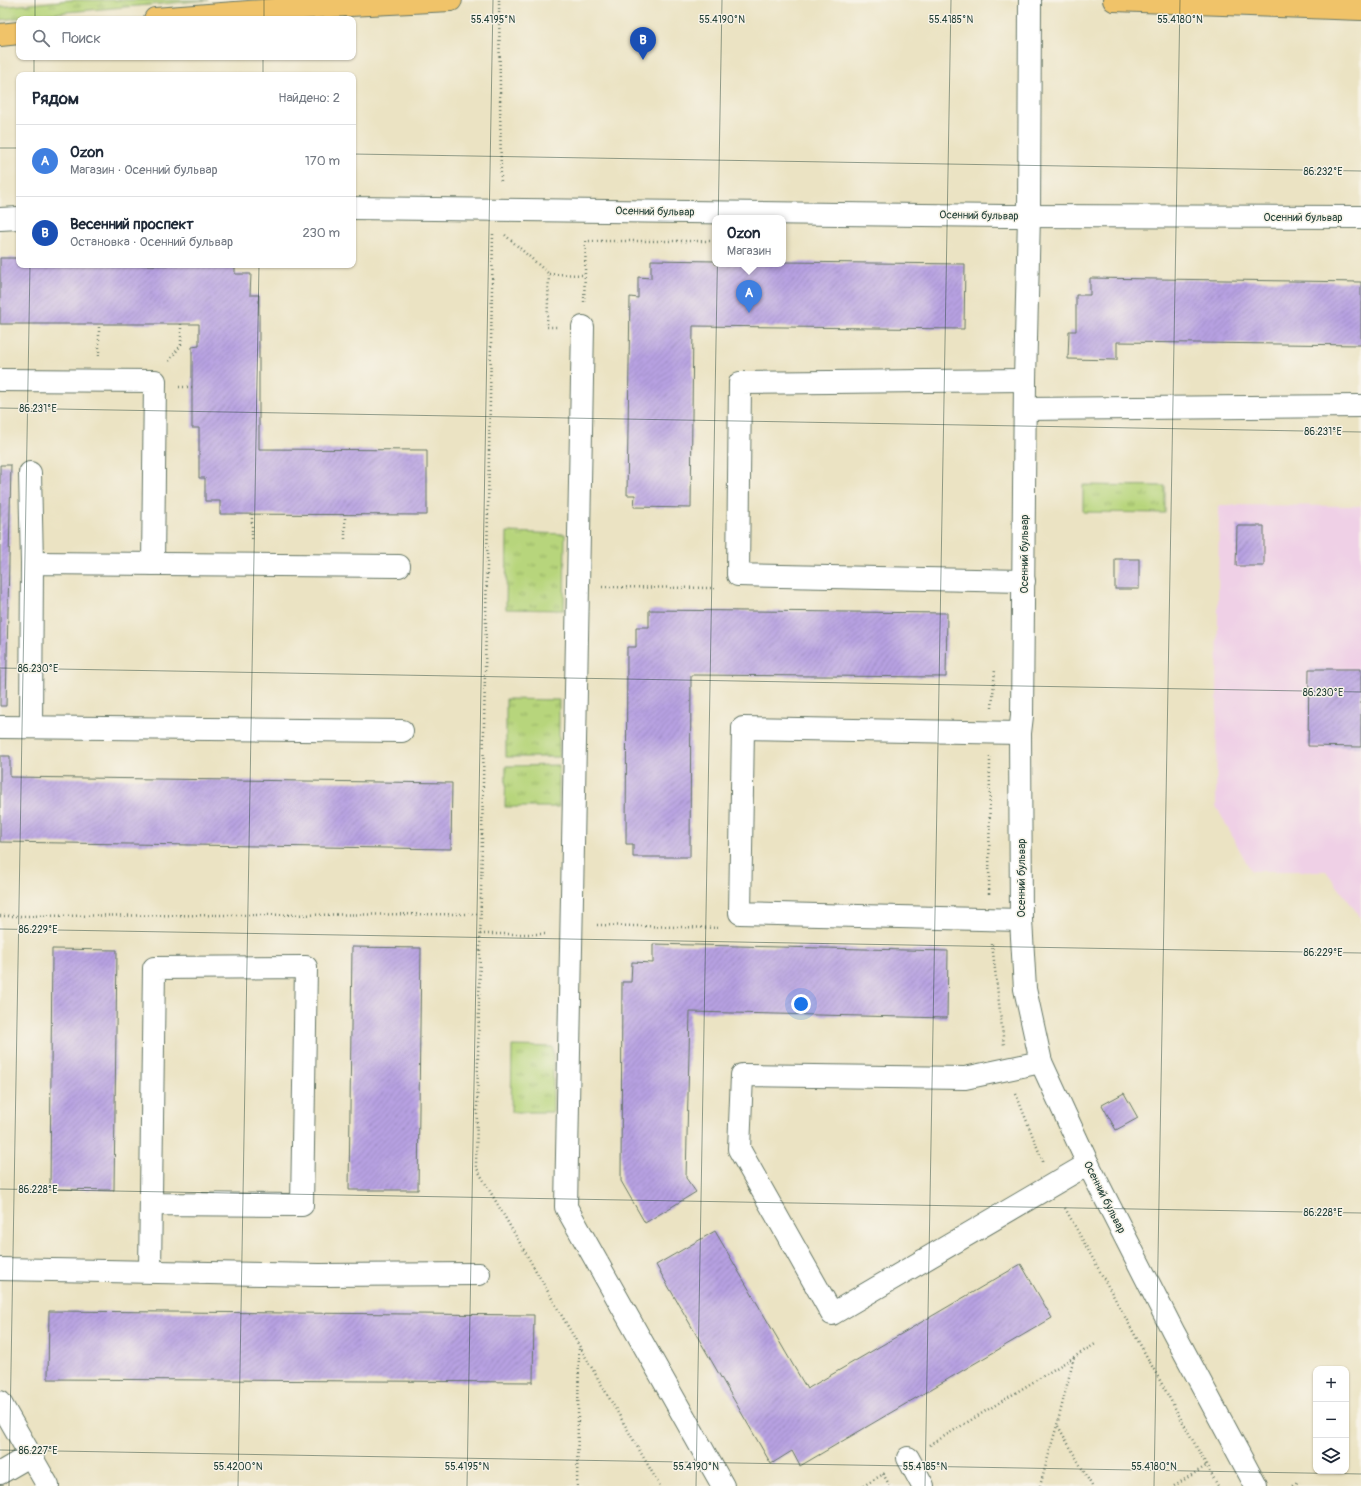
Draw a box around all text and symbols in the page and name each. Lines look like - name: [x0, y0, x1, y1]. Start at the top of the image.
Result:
- text: 55.4195°N: [471, 14, 515, 26]
- text: 55.4190°N: [699, 14, 745, 26]
- text: 55.4185°N: [929, 14, 973, 26]
- text: 55.4180°N: [1157, 14, 1203, 26]
- search box: [16, 16, 356, 60]
- icon: search: [30, 27, 52, 49]
- pin: B: [630, 27, 656, 60]
- text: Поиск: [62, 29, 101, 48]
- text: Рядом: [32, 88, 79, 109]
- text: Найдено: 2: [278, 90, 340, 106]
- text: Ozon: [70, 143, 104, 162]
- text: A: [41, 153, 49, 169]
- text: 170 m: [305, 153, 340, 169]
- text: Магазин · Осенний бульвар: [70, 162, 218, 178]
- text: 86.232°E: [1303, 166, 1343, 178]
- street label: Осенний бульвар: [615, 204, 695, 219]
- street label: Осенний бульвар: [939, 208, 1019, 223]
- street label: Осенний бульвар: [1263, 211, 1343, 224]
- text: Весенний проспект: [70, 215, 194, 234]
- popup: [712, 215, 786, 267]
- text: Ozon: [727, 224, 761, 243]
- text: B: [41, 225, 49, 241]
- text: 230 m: [303, 225, 340, 241]
- text: Остановка · Осенний бульвар: [70, 234, 233, 250]
- text: Магазин: [727, 243, 771, 259]
- pin: A: [736, 280, 762, 313]
- text: 86.231°E: [19, 403, 57, 415]
- text: 86.231°E: [1304, 426, 1342, 438]
- street label: Осенний бульвар: [1018, 514, 1031, 594]
- text: 86.230°E: [18, 663, 58, 675]
- text: 86.230°E: [1303, 687, 1343, 699]
- street label: Осенний бульвар: [1015, 838, 1028, 918]
- text: 86.229°E: [19, 924, 57, 936]
- text: 86.229°E: [1304, 947, 1342, 959]
- your location: [791, 994, 811, 1014]
- street label: Осенний бульвар: [1081, 1159, 1128, 1235]
- text: 86.228°E: [19, 1184, 57, 1196]
- text: 86.228°E: [1304, 1207, 1342, 1219]
- map controls: [1313, 1366, 1349, 1474]
- button: +: [1313, 1366, 1349, 1402]
- button: −: [1313, 1402, 1349, 1438]
- button: layers: [1313, 1438, 1349, 1474]
- text: 86.227°E: [18, 1445, 58, 1457]
- text: 55.4200°N: [213, 1461, 263, 1473]
- text: 55.4195°N: [445, 1461, 489, 1473]
- text: 55.4190°N: [673, 1461, 719, 1473]
- text: 55.4185°N: [903, 1461, 947, 1473]
- text: 55.4180°N: [1131, 1461, 1177, 1473]

